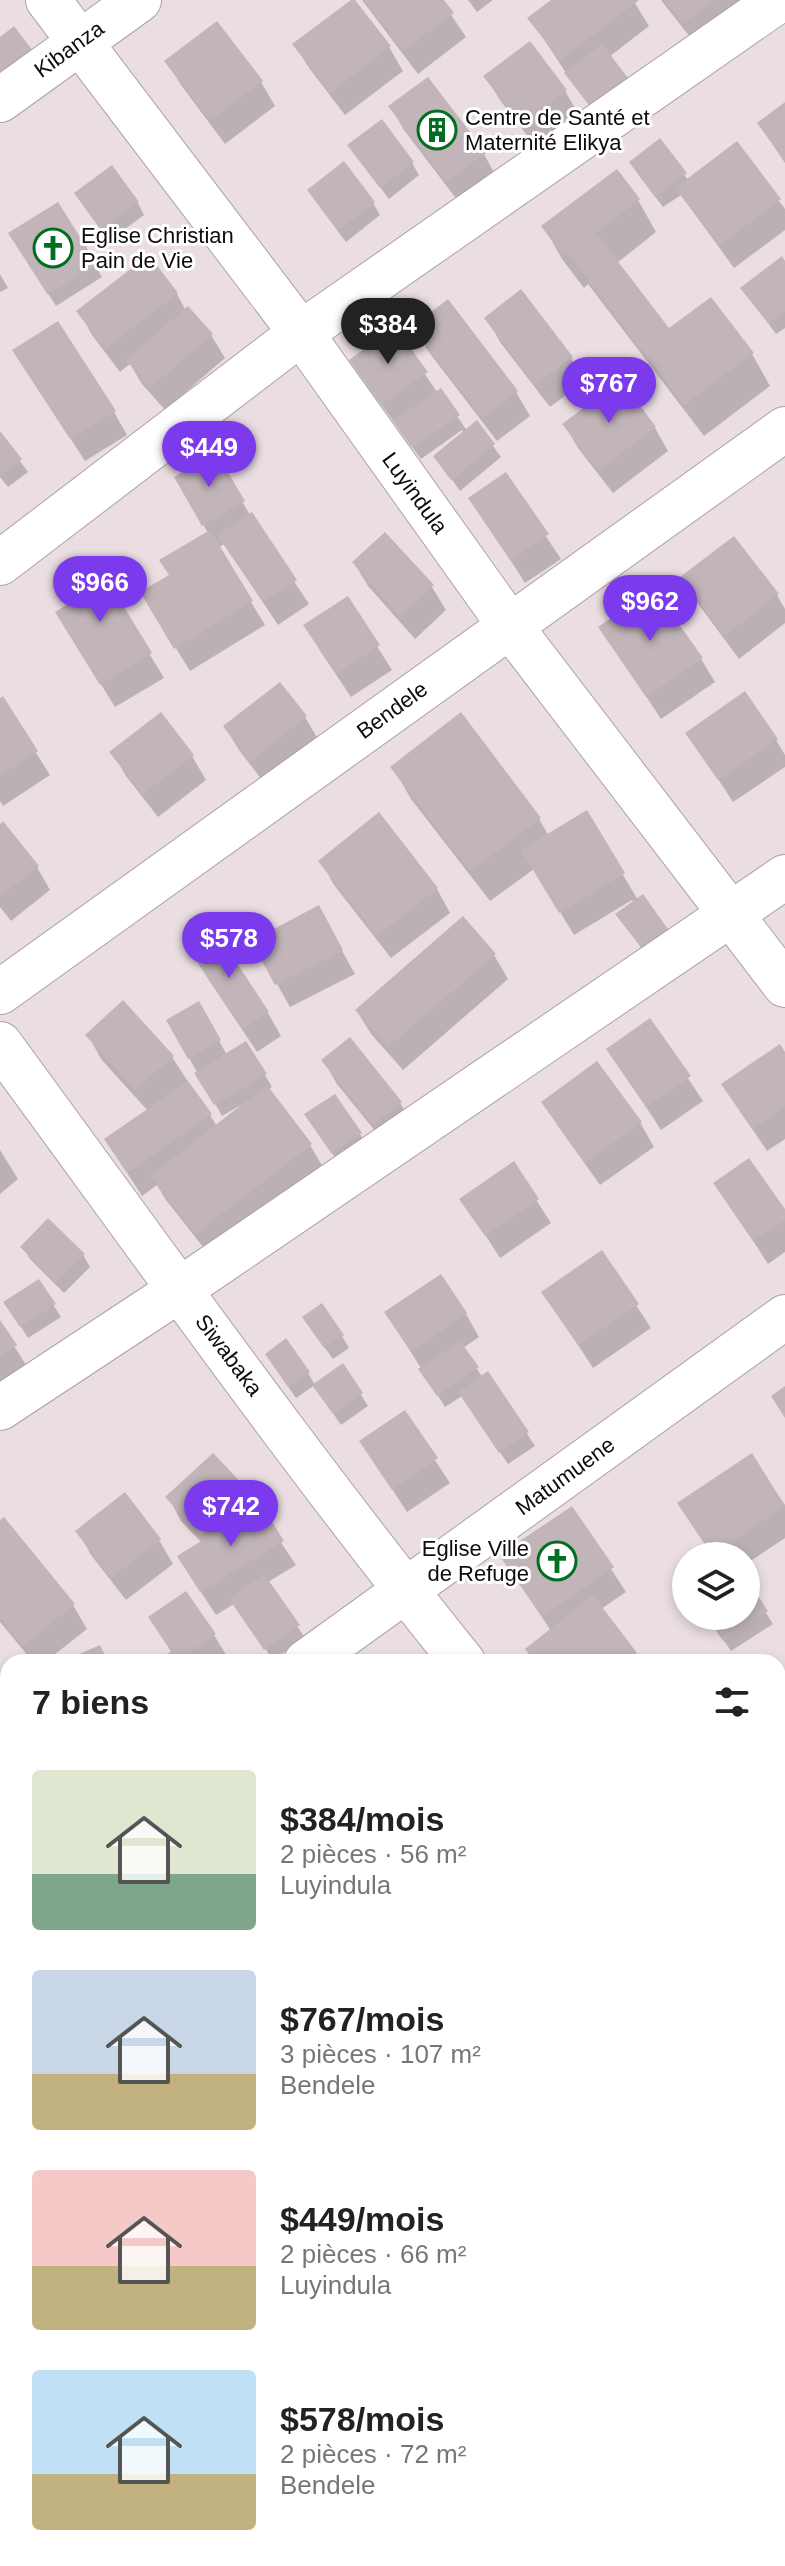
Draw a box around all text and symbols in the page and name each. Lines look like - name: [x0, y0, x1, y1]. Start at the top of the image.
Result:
- street label: Kibanza: [29, 15, 109, 82]
- place label: Centre de Santé et Maternité Elikya: [465, 105, 650, 155]
- building icon: Centre de Santé et Maternité Elikya: [416, 109, 458, 151]
- place label: Eglise Christian Pain de Vie: [81, 223, 234, 273]
- church icon: Eglise Christian Pain de Vie: [32, 227, 74, 269]
- pin: $384: [341, 298, 435, 366]
- text: $384: [359, 309, 417, 339]
- pin: $767: [562, 357, 656, 425]
- text: $767: [580, 368, 638, 398]
- pin: $449: [162, 421, 256, 489]
- text: $449: [180, 432, 238, 462]
- street label: Luyindula: [377, 448, 453, 539]
- pin: $966: [53, 556, 147, 624]
- text: $966: [71, 567, 129, 597]
- pin: $962: [603, 575, 697, 643]
- text: $962: [621, 586, 679, 616]
- street label: Bendele: [352, 676, 432, 744]
- pin: $578: [182, 912, 276, 980]
- text: $578: [200, 923, 258, 953]
- street label: Siwabaka: [190, 1309, 268, 1401]
- street label: Matumuene: [511, 1432, 619, 1520]
- pin: $742: [184, 1480, 278, 1548]
- text: $742: [202, 1491, 260, 1521]
- place label: Eglise Ville de Refuge: [422, 1536, 529, 1586]
- church icon: Eglise Ville de Refuge: [536, 1540, 578, 1582]
- map controls: [672, 1542, 760, 1630]
- button: layers: [672, 1542, 760, 1630]
- icon: filters: [710, 1680, 754, 1724]
- text: 7 biens: [32, 1683, 149, 1721]
- text: $384/mois: [280, 1800, 444, 1838]
- icon: home: [96, 1802, 192, 1898]
- text: 2 pièces · 56 m²: [280, 1839, 466, 1869]
- text: Luyindula: [280, 1870, 391, 1900]
- text: $767/mois: [280, 2000, 444, 2038]
- icon: home: [96, 2002, 192, 2098]
- text: 3 pièces · 107 m²: [280, 2039, 481, 2069]
- text: Bendele: [280, 2070, 375, 2100]
- text: $449/mois: [280, 2200, 444, 2238]
- icon: home: [96, 2202, 192, 2298]
- text: 2 pièces · 66 m²: [280, 2239, 466, 2269]
- text: Luyindula: [280, 2270, 391, 2300]
- text: $578/mois: [280, 2400, 444, 2438]
- icon: home: [96, 2402, 192, 2498]
- text: 2 pièces · 72 m²: [280, 2439, 466, 2469]
- text: Bendele: [280, 2470, 375, 2500]

